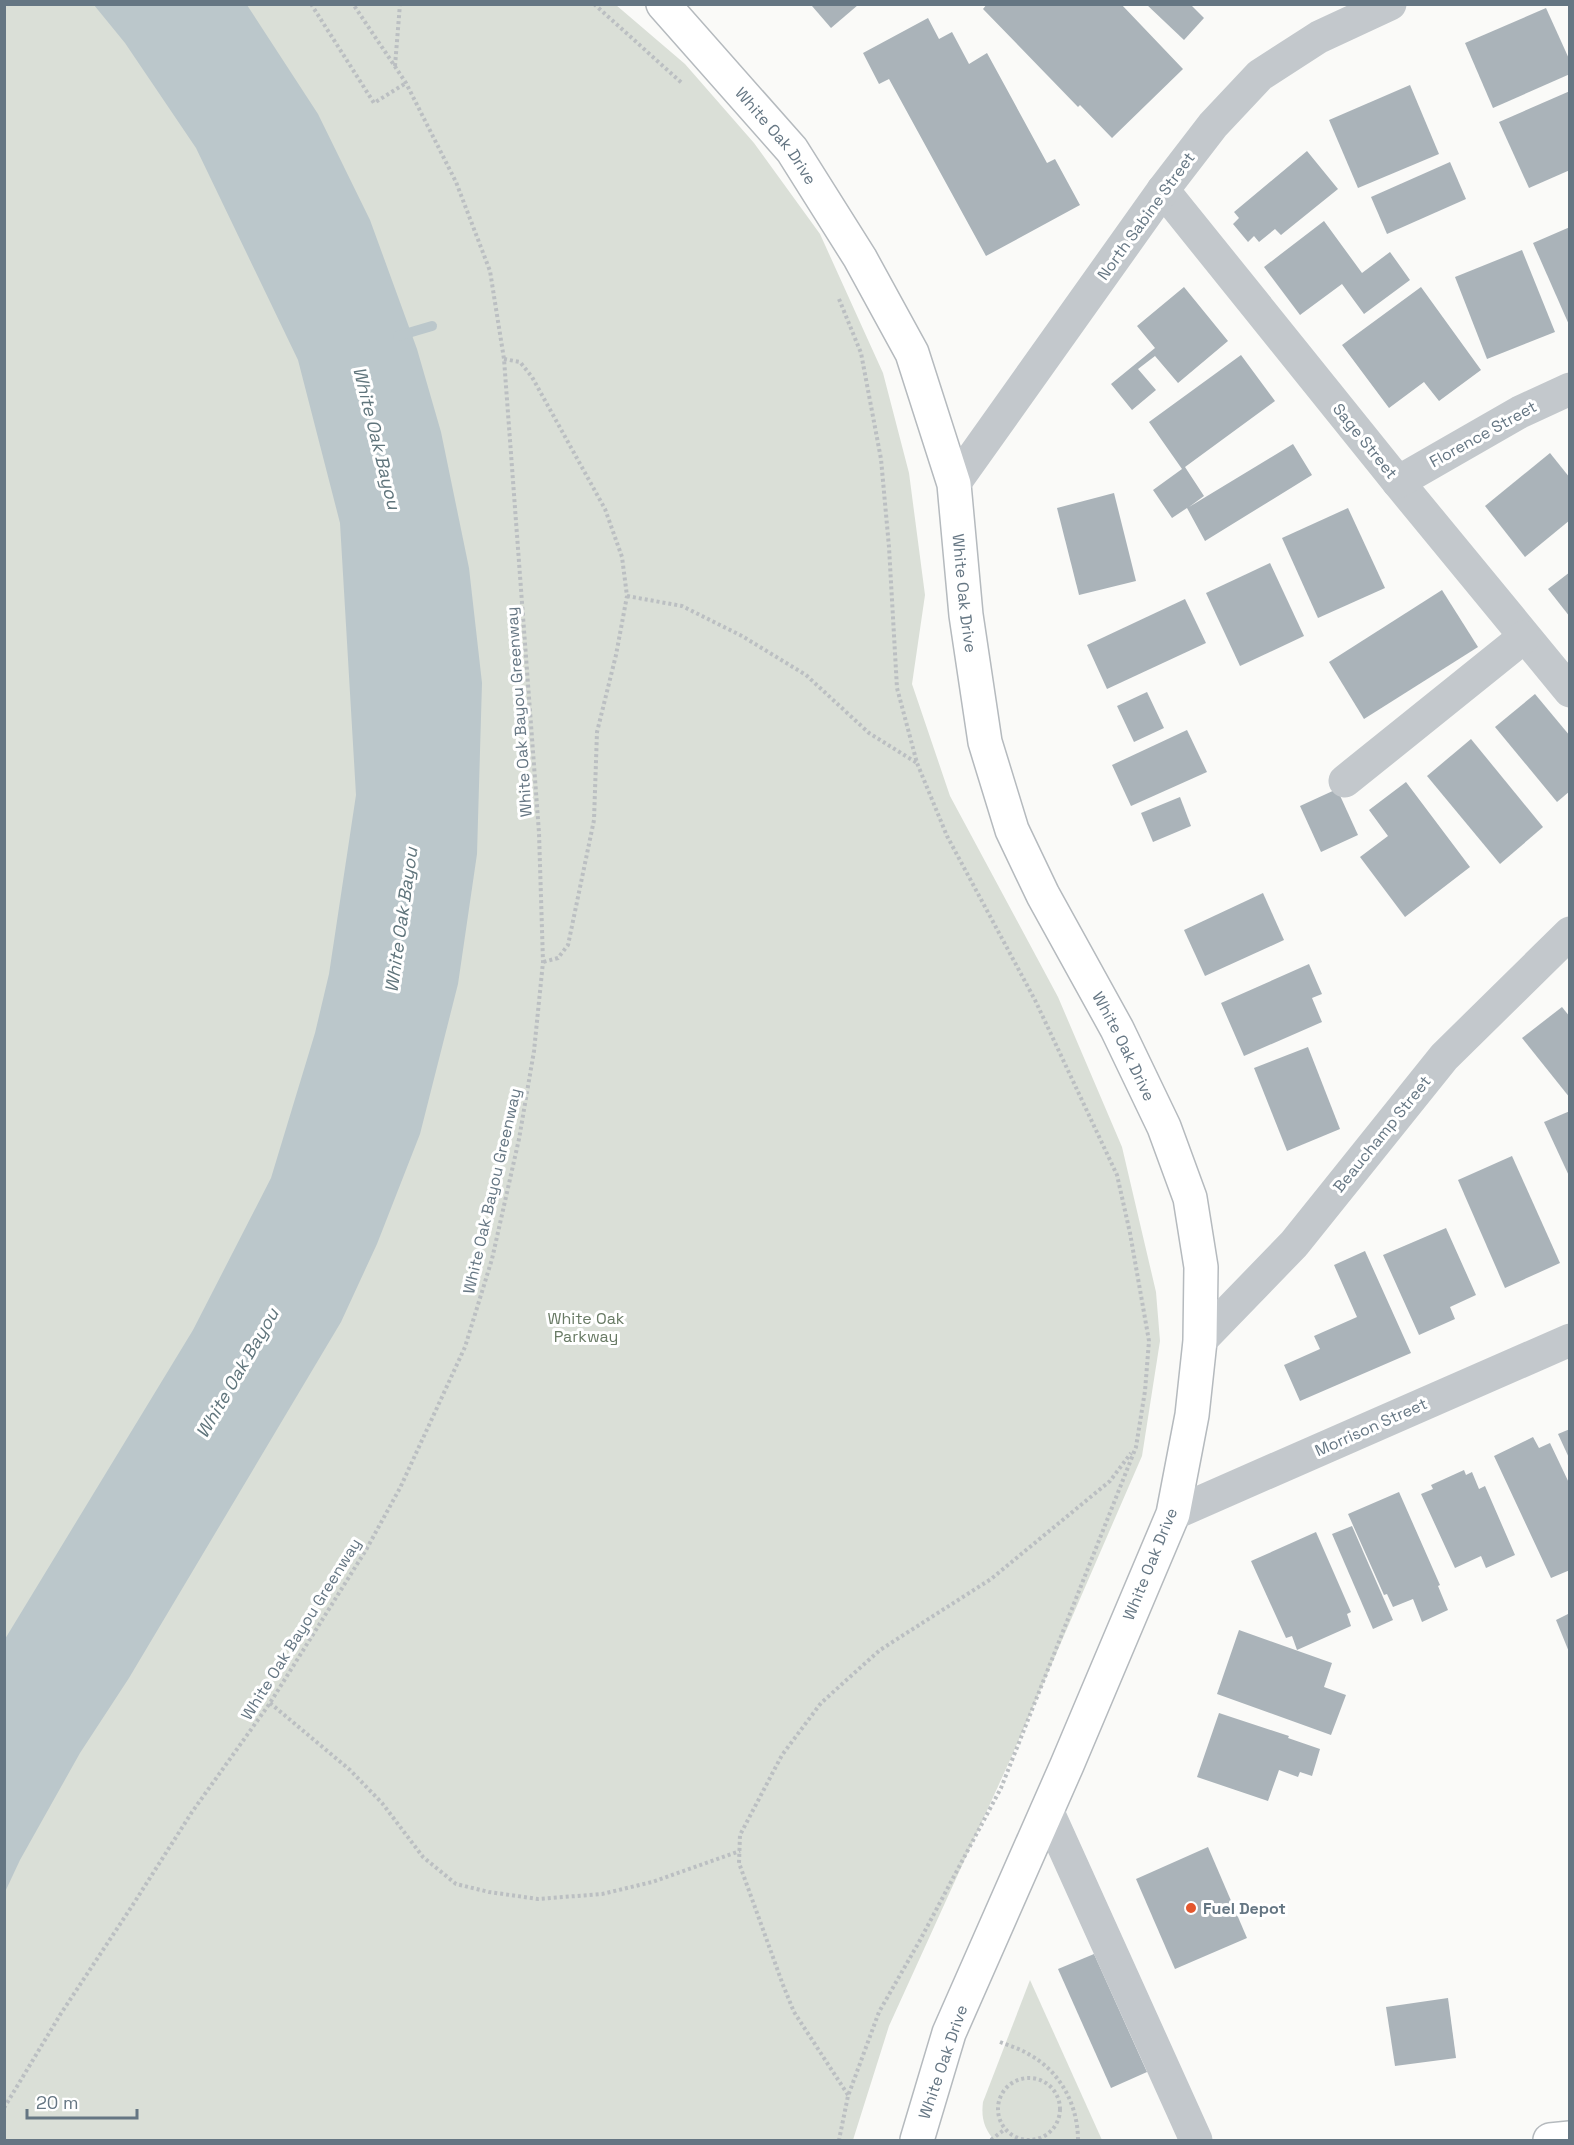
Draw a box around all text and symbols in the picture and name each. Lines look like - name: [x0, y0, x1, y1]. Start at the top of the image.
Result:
- street label: White Oak Drive: [731, 83, 822, 189]
- street label: North Sabine Street: [1092, 148, 1200, 284]
- water label: White Oak Bayou: [348, 364, 406, 513]
- street label: Florence Street: [1426, 396, 1540, 472]
- street label: Sage Street: [1328, 399, 1402, 483]
- street label: White Oak Drive: [948, 533, 982, 654]
- street label: White Oak Bayou Greenway: [501, 606, 537, 818]
- water label: White Oak Bayou: [379, 845, 423, 994]
- street label: White Oak Drive: [1088, 988, 1160, 1104]
- street label: Beauchamp Street: [1328, 1071, 1436, 1197]
- street label: White Oak Bayou Greenway: [458, 1086, 526, 1296]
- water label: White Oak Bayou: [190, 1303, 284, 1442]
- park label: White Oak Parkway: [548, 1308, 625, 1347]
- street label: Morrison Street: [1312, 1393, 1430, 1461]
- street label: White Oak Drive: [1118, 1505, 1182, 1623]
- street label: White Oak Bayou Greenway: [236, 1534, 366, 1724]
- place label: Fuel Depot: [1203, 1898, 1286, 1919]
- marker: Fuel Depot: [1184, 1901, 1198, 1915]
- street label: White Oak Drive: [914, 2002, 972, 2122]
- scale bar: [27, 2082, 136, 2120]
- text: 20 m: [36, 2091, 79, 2114]

